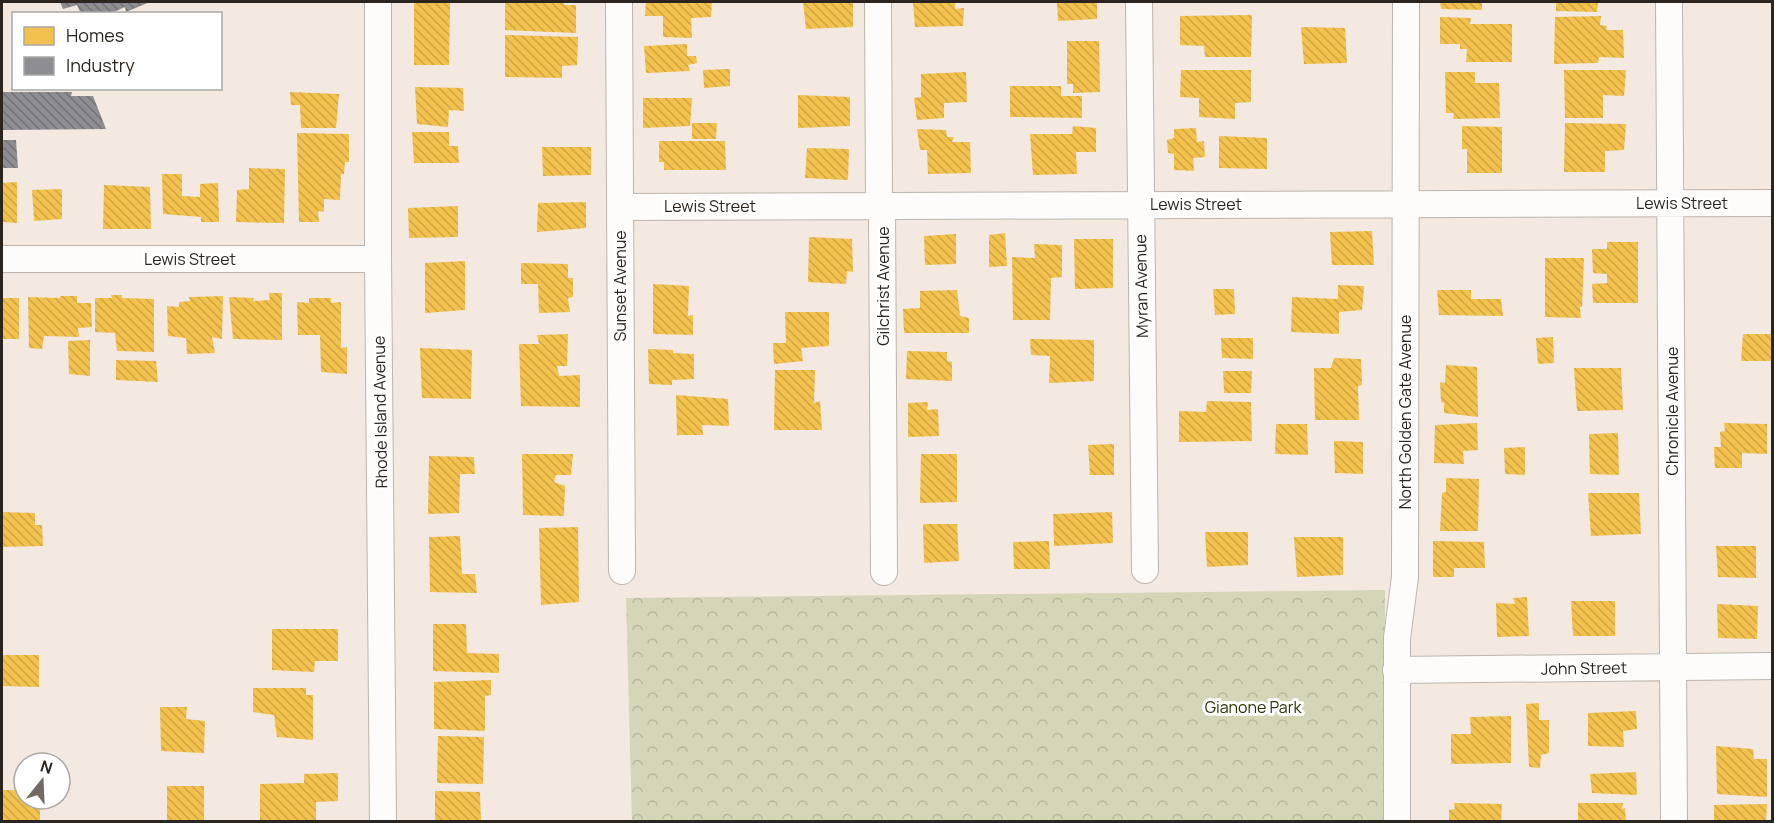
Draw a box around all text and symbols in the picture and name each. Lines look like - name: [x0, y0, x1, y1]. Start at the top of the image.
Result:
- legend: [12, 12, 222, 90]
- text: Homes: [66, 23, 124, 47]
- text: Industry: [66, 53, 135, 77]
- street label: Lewis Street: [1636, 192, 1728, 214]
- street label: Lewis Street: [1150, 193, 1242, 215]
- street label: Lewis Street: [664, 195, 756, 217]
- street label: Gilchrist Avenue: [872, 226, 894, 346]
- street label: Sunset Avenue: [609, 230, 631, 342]
- street label: Myran Avenue: [1129, 234, 1153, 338]
- street label: Lewis Street: [144, 248, 236, 270]
- street label: North Golden Gate Avenue: [1394, 315, 1416, 509]
- street label: Rhode Island Avenue: [368, 335, 392, 489]
- street label: Chronicle Avenue: [1661, 347, 1683, 475]
- street label: John Street: [1541, 656, 1627, 680]
- park label: Gianone Park: [1205, 696, 1302, 718]
- north arrow: [12, 751, 72, 811]
- text: N: [38, 754, 56, 779]

